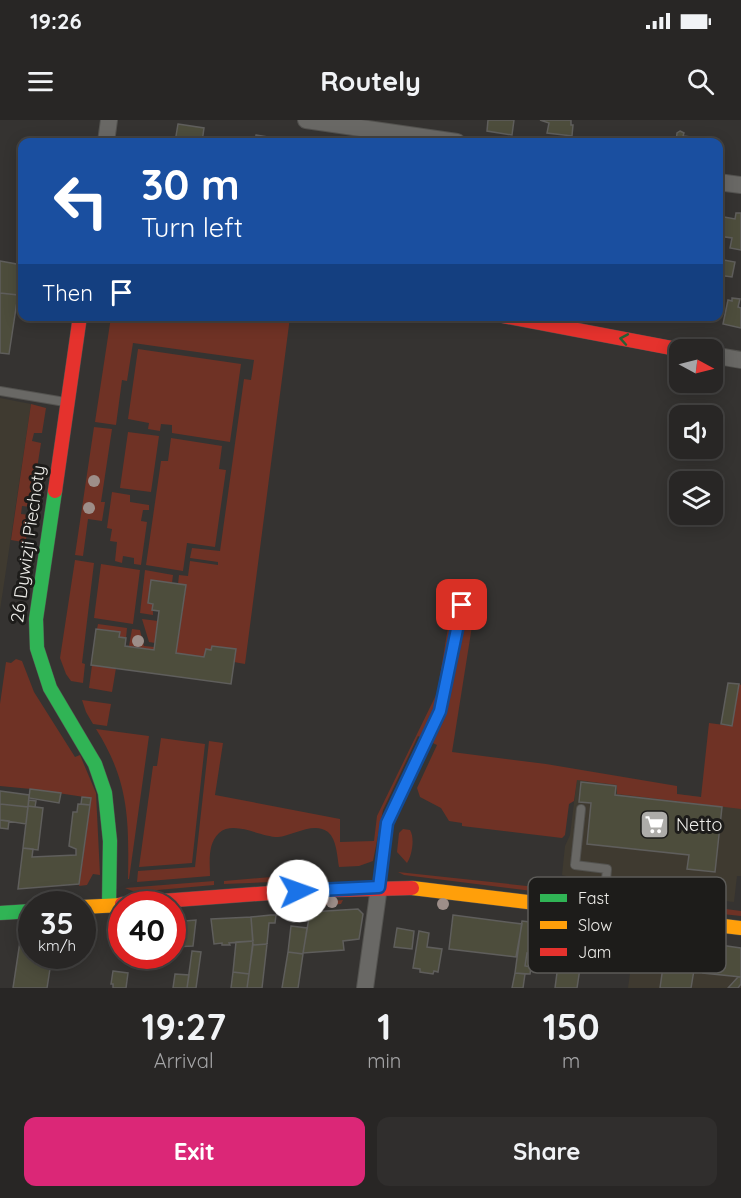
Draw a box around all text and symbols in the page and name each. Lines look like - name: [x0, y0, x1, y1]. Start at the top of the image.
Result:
- text: 19:26: [30, 7, 82, 35]
- text: Routely: [320, 64, 421, 98]
- icon: menu: [24, 65, 57, 98]
- icon: search: [684, 65, 717, 98]
- text: 30 m: [141, 158, 240, 211]
- icon: left: [42, 162, 120, 240]
- text: Turn left: [141, 210, 243, 244]
- icon: arrive: [105, 276, 138, 309]
- text: Then: [42, 279, 93, 307]
- one-way arrow: [620, 333, 630, 346]
- north arrow: [669, 339, 723, 393]
- map controls: [669, 339, 723, 525]
- button: sound: [669, 405, 723, 459]
- street label: 26 Dywizji Piechoty: [5, 464, 50, 624]
- button: layers: [669, 471, 723, 525]
- pin: [436, 579, 487, 630]
- icon: arrive: [445, 588, 478, 621]
- supermarket icon: Netto: [639, 809, 671, 841]
- place label: Netto: [676, 813, 722, 836]
- position arrow: [266, 859, 330, 923]
- legend: [528, 877, 726, 973]
- text: Fast: [578, 888, 609, 908]
- speed limit sign: 40: [108, 891, 186, 969]
- text: 35: [40, 904, 74, 942]
- text: Slow: [578, 915, 612, 935]
- text: km/h: [38, 936, 76, 955]
- text: Jam: [578, 942, 611, 962]
- text: 19:27: [141, 1004, 226, 1049]
- text: 1: [377, 1004, 391, 1049]
- text: 150: [543, 1004, 600, 1049]
- text: Arrival: [154, 1048, 214, 1073]
- text: min: [367, 1048, 401, 1073]
- text: m: [562, 1048, 580, 1073]
- button: Exit: [24, 1117, 365, 1186]
- button: Share: [377, 1117, 717, 1186]

